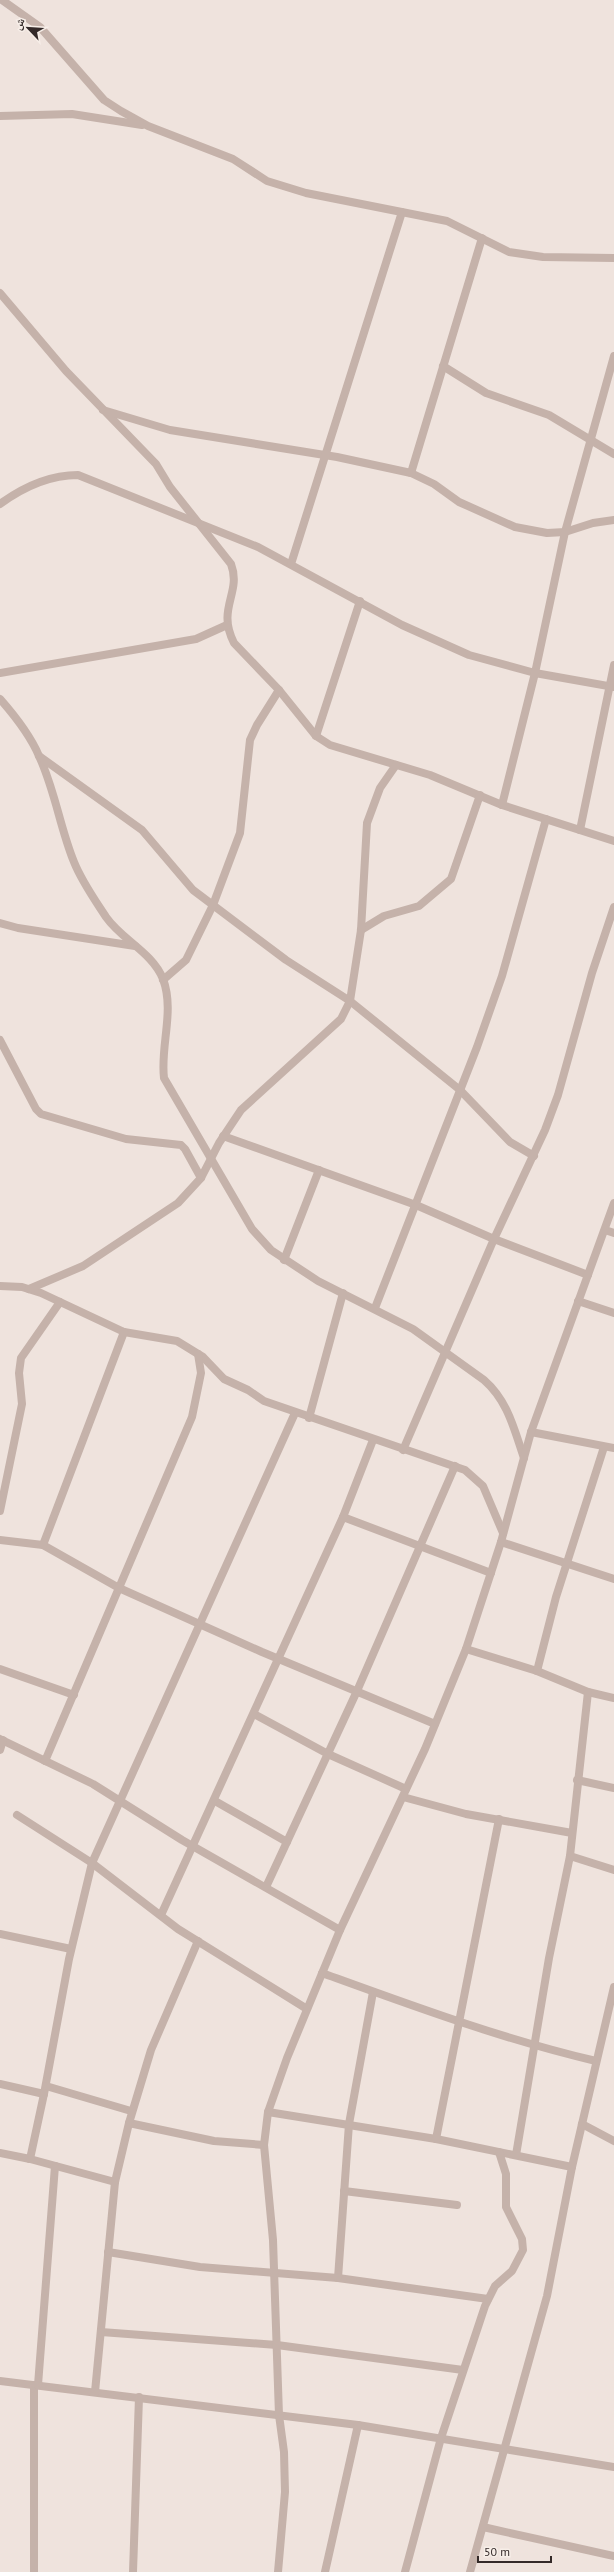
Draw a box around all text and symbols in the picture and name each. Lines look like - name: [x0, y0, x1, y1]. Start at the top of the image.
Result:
- north arrow: [8, 8, 48, 48]
- text: ش: [10, 15, 29, 32]
- scale bar: [478, 2538, 551, 2564]
- text: 50 m: [484, 2544, 510, 2559]

